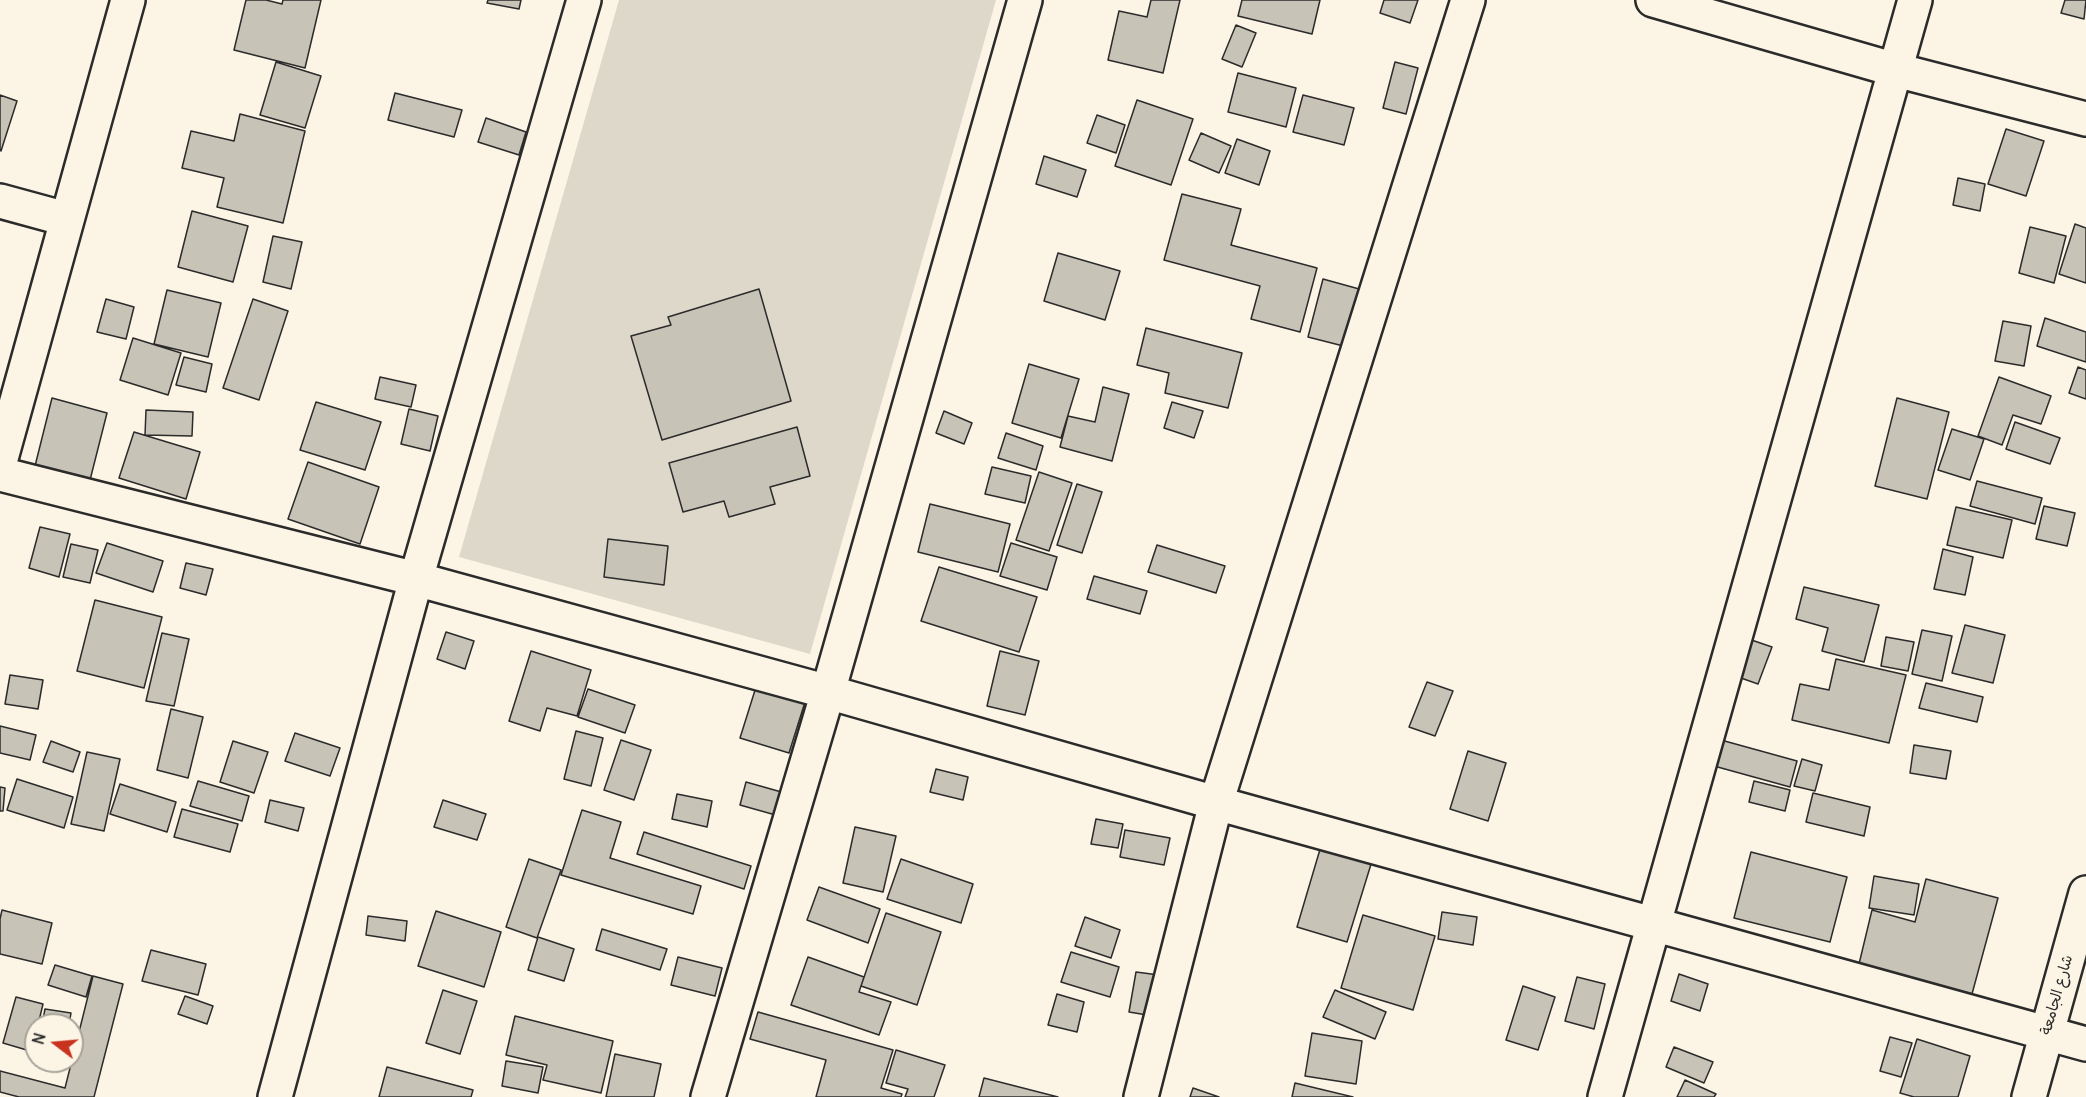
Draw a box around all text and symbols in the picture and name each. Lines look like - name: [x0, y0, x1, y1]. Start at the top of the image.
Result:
- street label: شارع الجامعة: [2037, 953, 2077, 1037]
- north arrow: [24, 1013, 84, 1073]
- text: N: [27, 1031, 50, 1047]

